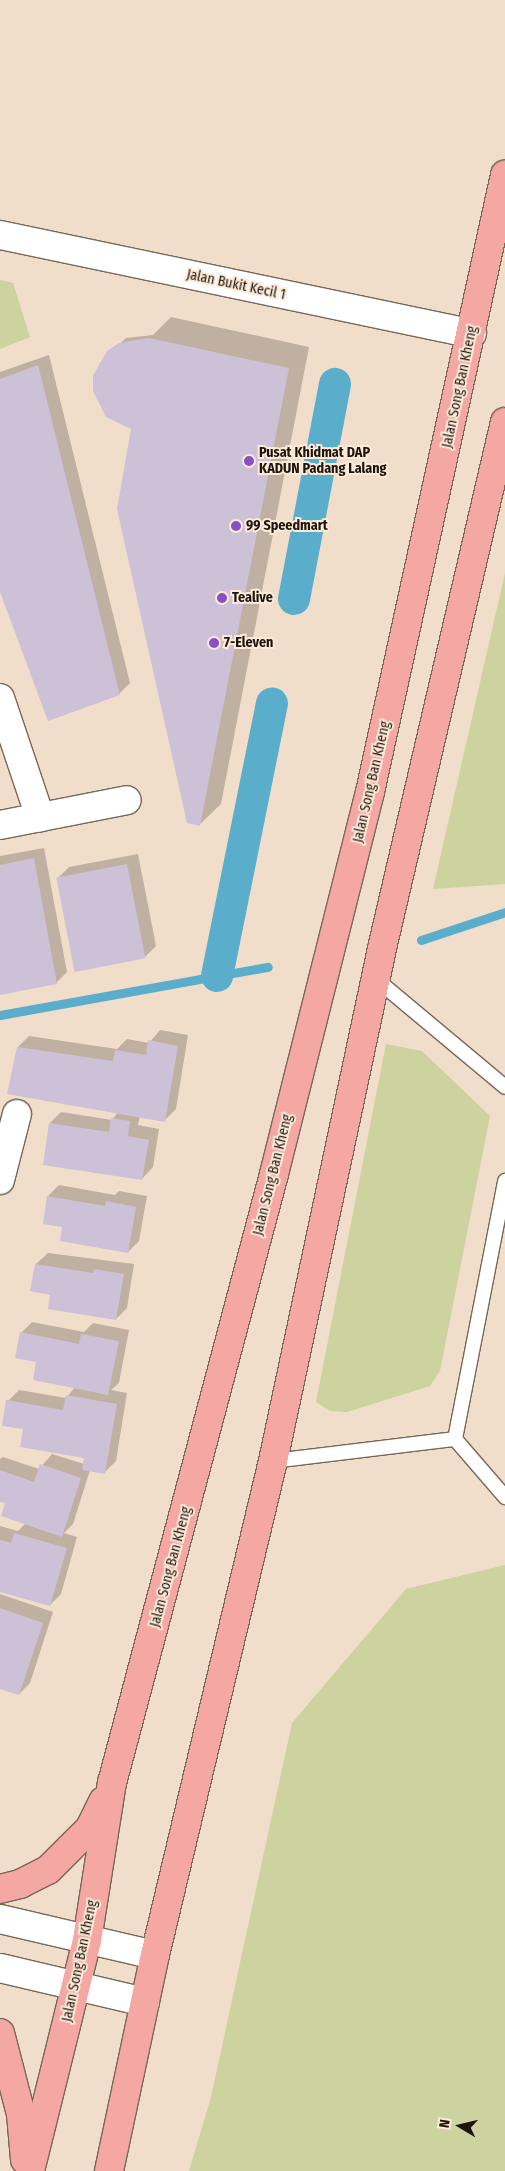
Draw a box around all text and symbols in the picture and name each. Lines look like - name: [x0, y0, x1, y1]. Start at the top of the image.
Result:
- street label: Jalan Bukit Kecil 1: [185, 266, 287, 304]
- street label: Jalan Song Ban Kheng: [439, 325, 481, 449]
- place label: Pusat Khidmat DAP KADUN Padang Lalang: [259, 445, 387, 478]
- marker: Pusat Khidmat DAP KADUN Padang Lalang: [243, 455, 255, 467]
- place label: 99 Speedmart: [246, 518, 328, 534]
- marker: 99 Speedmart: [230, 520, 242, 532]
- place label: Tealive: [232, 590, 273, 606]
- marker: Tealive: [216, 592, 228, 604]
- place label: 7-Eleven: [224, 635, 273, 651]
- marker: 7-Eleven: [208, 637, 220, 649]
- street label: Jalan Song Ban Kheng: [350, 720, 394, 844]
- street label: Jalan Song Ban Kheng: [250, 1113, 296, 1237]
- street label: Jalan Song Ban Kheng: [147, 1505, 195, 1629]
- street label: Jalan Song Ban Kheng: [59, 1899, 101, 2023]
- north arrow: [435, 2101, 485, 2151]
- text: N: [436, 2118, 454, 2129]

